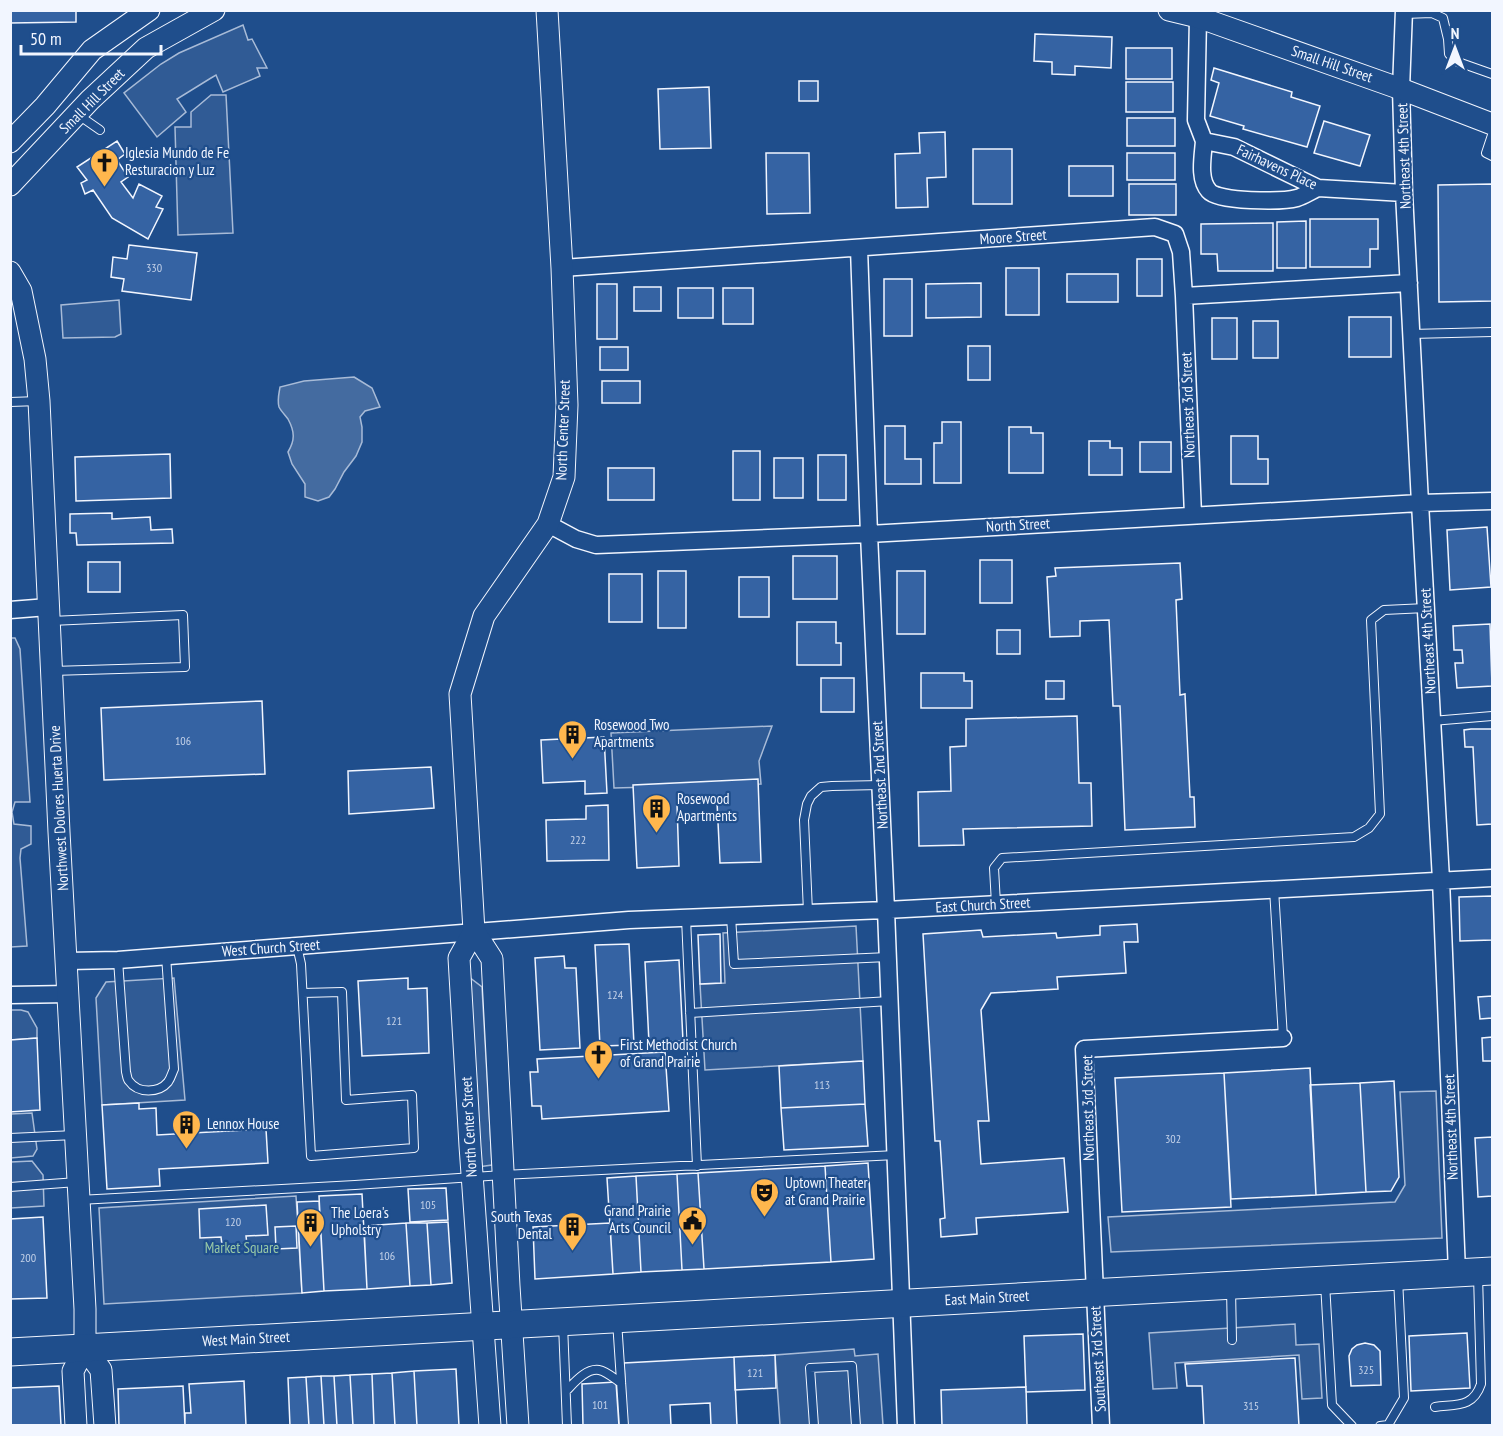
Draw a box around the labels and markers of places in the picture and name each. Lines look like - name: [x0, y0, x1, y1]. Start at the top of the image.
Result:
- place label: Iglesia Mundo de Fe Resturacion y Luz: [125, 143, 229, 179]
- church icon: Iglesia Mundo de Fe Resturacion y Luz: [88, 146, 120, 188]
- place label: Rosewood Two Apartments: [594, 715, 670, 751]
- building icon: Rosewood Two Apartments: [557, 718, 589, 760]
- place label: Rosewood Apartments: [677, 789, 737, 825]
- building icon: Rosewood Apartments: [640, 792, 672, 834]
- place label: First Methodist Church of Grand Prairie: [620, 1035, 737, 1071]
- church icon: First Methodist Church of Grand Prairie: [583, 1038, 615, 1080]
- building icon: Lennox House: [170, 1108, 202, 1150]
- place label: Lennox House: [207, 1114, 279, 1133]
- place label: Uptown Theater at Grand Prairie: [785, 1173, 869, 1209]
- theatre icon: Uptown Theater at Grand Prairie: [748, 1176, 780, 1218]
- place label: Grand Prairie Arts Council: [604, 1201, 671, 1237]
- place label: The Loera's Upholstry: [331, 1203, 389, 1239]
- public building icon: Grand Prairie Arts Council: [676, 1204, 708, 1246]
- building icon: The Loera's Upholstry: [294, 1206, 326, 1248]
- place label: South Texas Dental: [491, 1207, 552, 1243]
- building icon: South Texas Dental: [557, 1210, 589, 1252]

